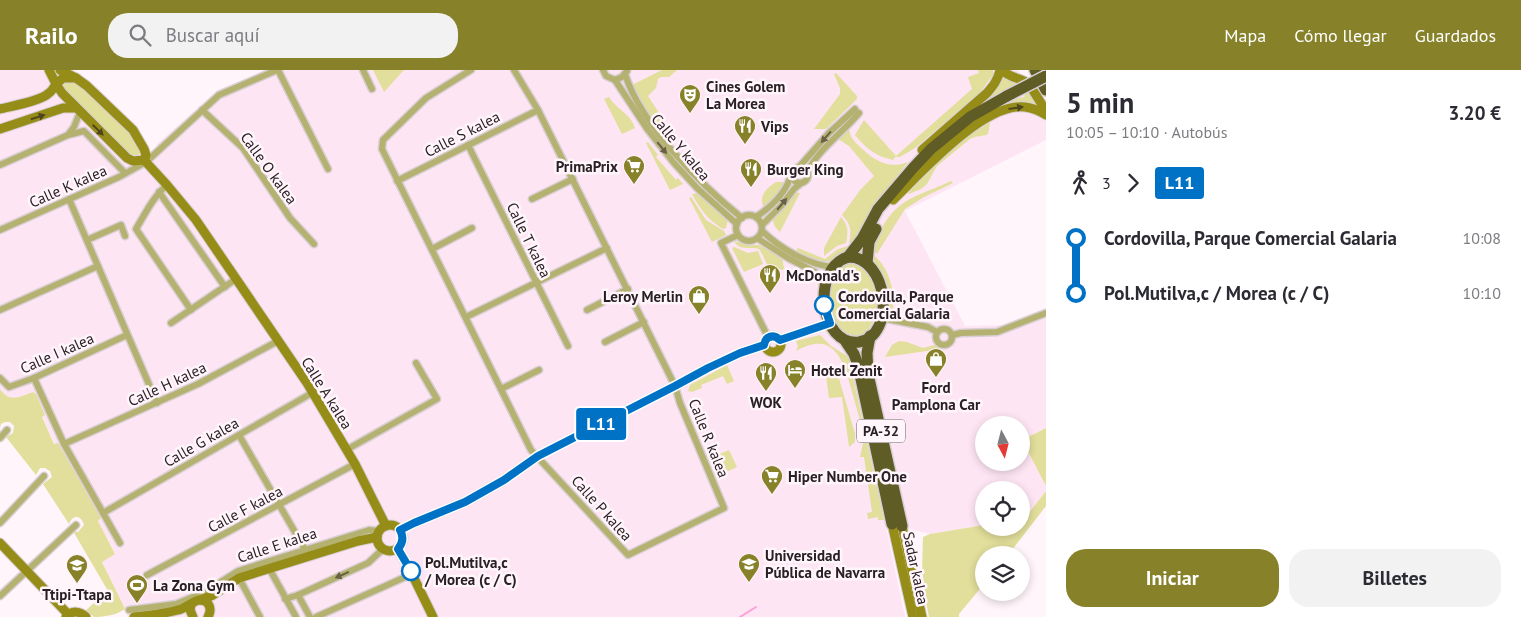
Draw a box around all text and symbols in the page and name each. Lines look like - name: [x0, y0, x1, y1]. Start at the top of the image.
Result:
- search box: [108, 13, 458, 58]
- text: Railo: [25, 20, 78, 51]
- icon: search: [126, 21, 154, 49]
- text: Buscar aquí: [166, 23, 260, 47]
- text: Mapa: [1224, 24, 1266, 47]
- text: Cómo llegar: [1294, 24, 1387, 47]
- text: Guardados: [1415, 24, 1496, 47]
- place label: Cines Golem La Morea: [706, 77, 785, 113]
- theatre icon: Cines Golem La Morea: [678, 83, 702, 114]
- text: 5 min: [1066, 84, 1134, 121]
- text: 3.20 €: [1448, 101, 1501, 125]
- one-way arrow: [1008, 104, 1024, 112]
- street label: Calle S kalea: [421, 107, 503, 161]
- street label: Calle Y kalea: [647, 110, 715, 184]
- one-way arrow: [30, 113, 45, 120]
- restaurant icon: Vips: [733, 114, 757, 145]
- place label: Vips: [760, 117, 789, 136]
- text: 10:05 – 10:10 · Autobús: [1066, 122, 1227, 142]
- one-way arrow: [91, 124, 103, 136]
- street label: Calle O kalea: [236, 128, 302, 208]
- one-way arrow: [821, 130, 832, 143]
- one-way arrow: [657, 142, 668, 155]
- supermarket icon: PrimaPrix: [622, 154, 646, 185]
- place label: PrimaPrix: [556, 157, 618, 176]
- restaurant icon: Burger King: [739, 157, 763, 188]
- street label: Calle K kalea: [26, 160, 110, 212]
- place label: Burger King: [767, 160, 843, 179]
- icon: walk: [1066, 169, 1094, 197]
- icon: forward: [1119, 169, 1147, 197]
- text: L11: [1165, 171, 1194, 194]
- text: 3: [1102, 173, 1111, 193]
- street label: Calle T kalea: [503, 199, 555, 281]
- one-way arrow: [776, 199, 788, 211]
- text: Cordovilla, Parque Comercial Galaria: [1104, 226, 1397, 250]
- text: 10:08: [1463, 228, 1501, 248]
- restaurant icon: McDonald's: [758, 263, 782, 294]
- place label: McDonald's: [786, 266, 859, 285]
- text: Pol.Mutilva,c / Morea (c / C): [1104, 281, 1329, 305]
- text: 10:10: [1463, 283, 1501, 303]
- shop icon: Leroy Merlin: [687, 284, 711, 315]
- place label: Leroy Merlin: [603, 287, 683, 306]
- place label: Cordovilla, Parque Comercial Galaria: [838, 287, 954, 323]
- marker: Cordovilla, Parque Comercial Galaria: [814, 295, 834, 315]
- street label: Calle I kalea: [17, 328, 97, 378]
- shop icon: Ford Pamplona Car: [924, 347, 948, 378]
- street label: Calle A kalea: [297, 353, 357, 433]
- street label: Calle H kalea: [125, 358, 209, 410]
- hotel icon: Hotel Zenit: [783, 358, 807, 389]
- restaurant icon: WOK: [754, 361, 778, 392]
- place label: Hotel Zenit: [811, 361, 883, 380]
- place label: Ford Pamplona Car: [892, 378, 981, 414]
- place label: WOK: [750, 393, 783, 412]
- street label: Calle R kalea: [685, 396, 733, 480]
- line badge: L11: [572, 408, 630, 440]
- text: L11: [586, 412, 616, 435]
- street label: Calle G kalea: [160, 413, 242, 471]
- north arrow: [975, 416, 1030, 471]
- map controls: [975, 416, 1030, 601]
- road number: PA-32: [857, 420, 905, 442]
- supermarket icon: Hiper Number One: [760, 464, 784, 495]
- place label: Hiper Number One: [788, 467, 907, 486]
- street label: Calle P kalea: [568, 471, 636, 545]
- street label: Calle F kalea: [204, 481, 286, 537]
- button: locate: [975, 481, 1030, 536]
- street label: Calle E kalea: [235, 523, 319, 567]
- street label: Sadar kalea: [899, 530, 933, 606]
- place label: Universidad Pública de Navarra: [765, 546, 885, 582]
- button: layers: [975, 546, 1030, 601]
- button: Iniciar: [1066, 549, 1279, 607]
- button: Billetes: [1289, 549, 1501, 607]
- school or university icon: Universidad Pública de Navarra: [737, 552, 761, 583]
- school or university icon: Ttipi-Ttapa: [65, 553, 89, 584]
- place label: Pol.Mutilva,c / Morea (c / C): [424, 553, 517, 589]
- marker: Pol.Mutilva,c / Morea (c / C): [401, 561, 421, 581]
- one-way arrow: [335, 571, 349, 579]
- sports icon: La Zona Gym: [125, 573, 149, 604]
- place label: La Zona Gym: [153, 576, 235, 595]
- place label: Ttipi-Ttapa: [42, 585, 112, 604]

